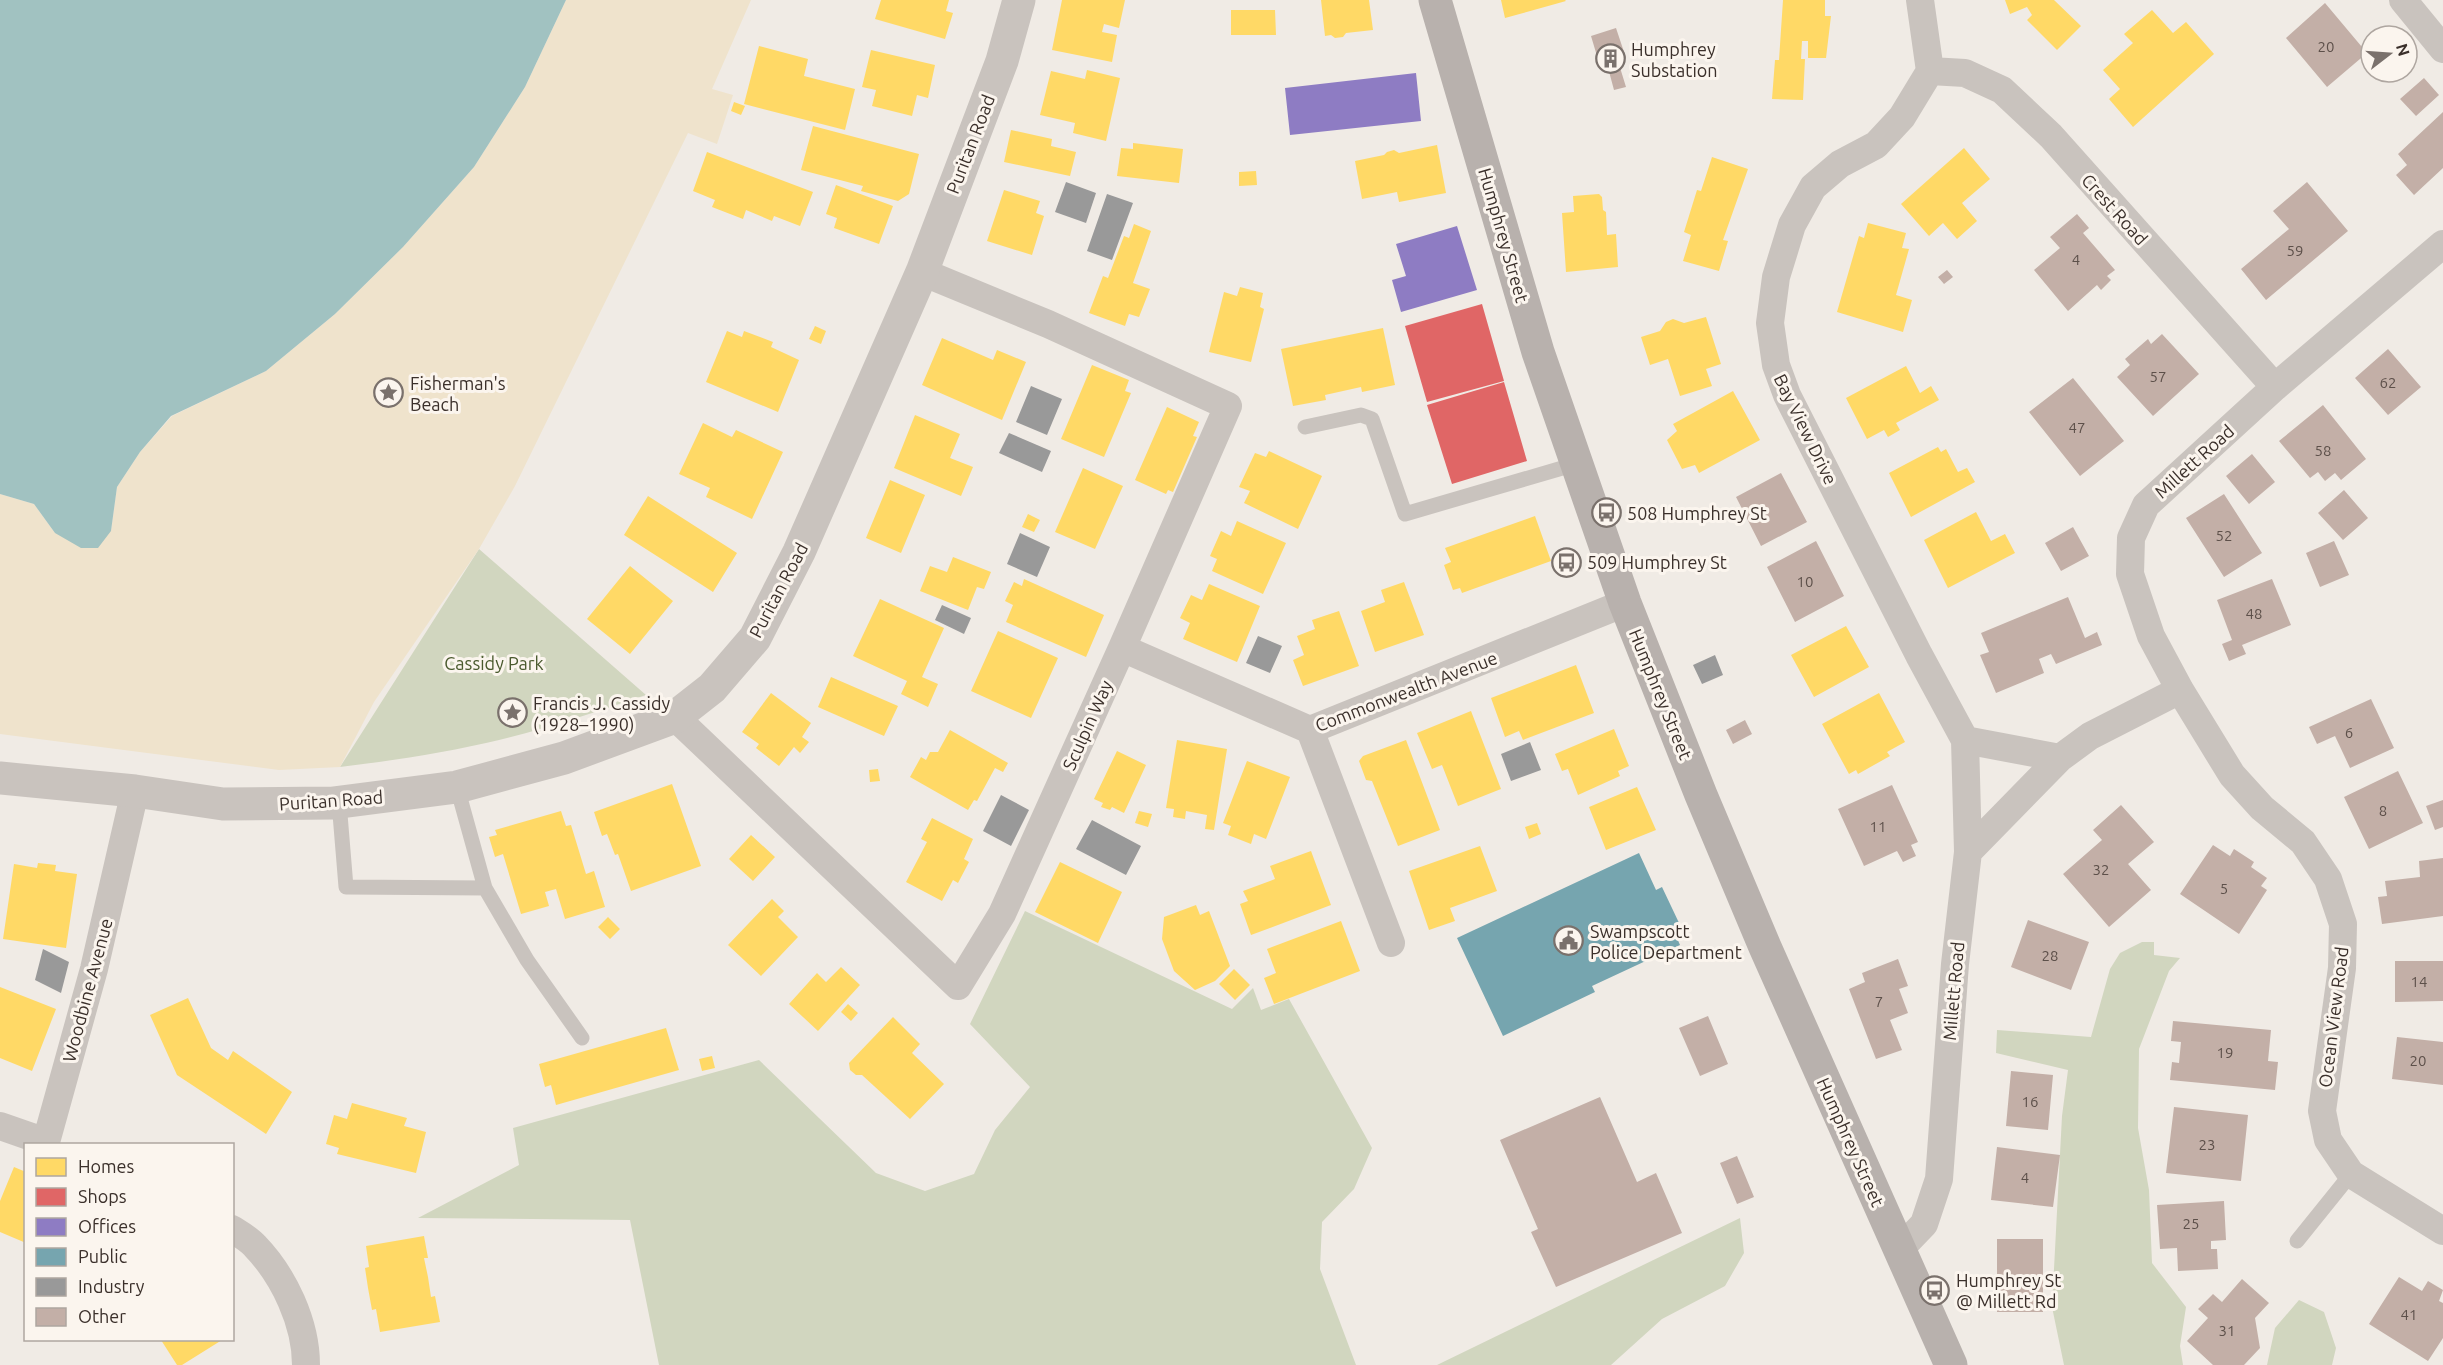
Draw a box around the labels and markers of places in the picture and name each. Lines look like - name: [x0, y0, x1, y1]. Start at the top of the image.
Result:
- place label: Humphrey Substation: [1631, 39, 1718, 80]
- building icon: Humphrey Substation: [1594, 43, 1626, 75]
- place label: Fisherman's Beach: [410, 373, 506, 414]
- place icon: Fisherman's Beach: [373, 377, 405, 409]
- bus stop icon: 508 Humphrey St: [1590, 497, 1622, 529]
- place label: 508 Humphrey St: [1627, 503, 1767, 523]
- bus stop icon: 509 Humphrey St: [1550, 546, 1582, 578]
- place label: 509 Humphrey St: [1587, 552, 1727, 572]
- place label: Francis J. Cassidy (1928–1990): [533, 693, 670, 735]
- place icon: Francis J. Cassidy (1928–1990): [496, 697, 528, 729]
- place label: Swampscott Police Department: [1590, 921, 1742, 962]
- public building icon: Swampscott Police Department: [1553, 925, 1585, 957]
- place label: Humphrey St @ Millett Rd: [1956, 1270, 2061, 1311]
- bus stop icon: Humphrey St @ Millett Rd: [1919, 1274, 1951, 1306]

